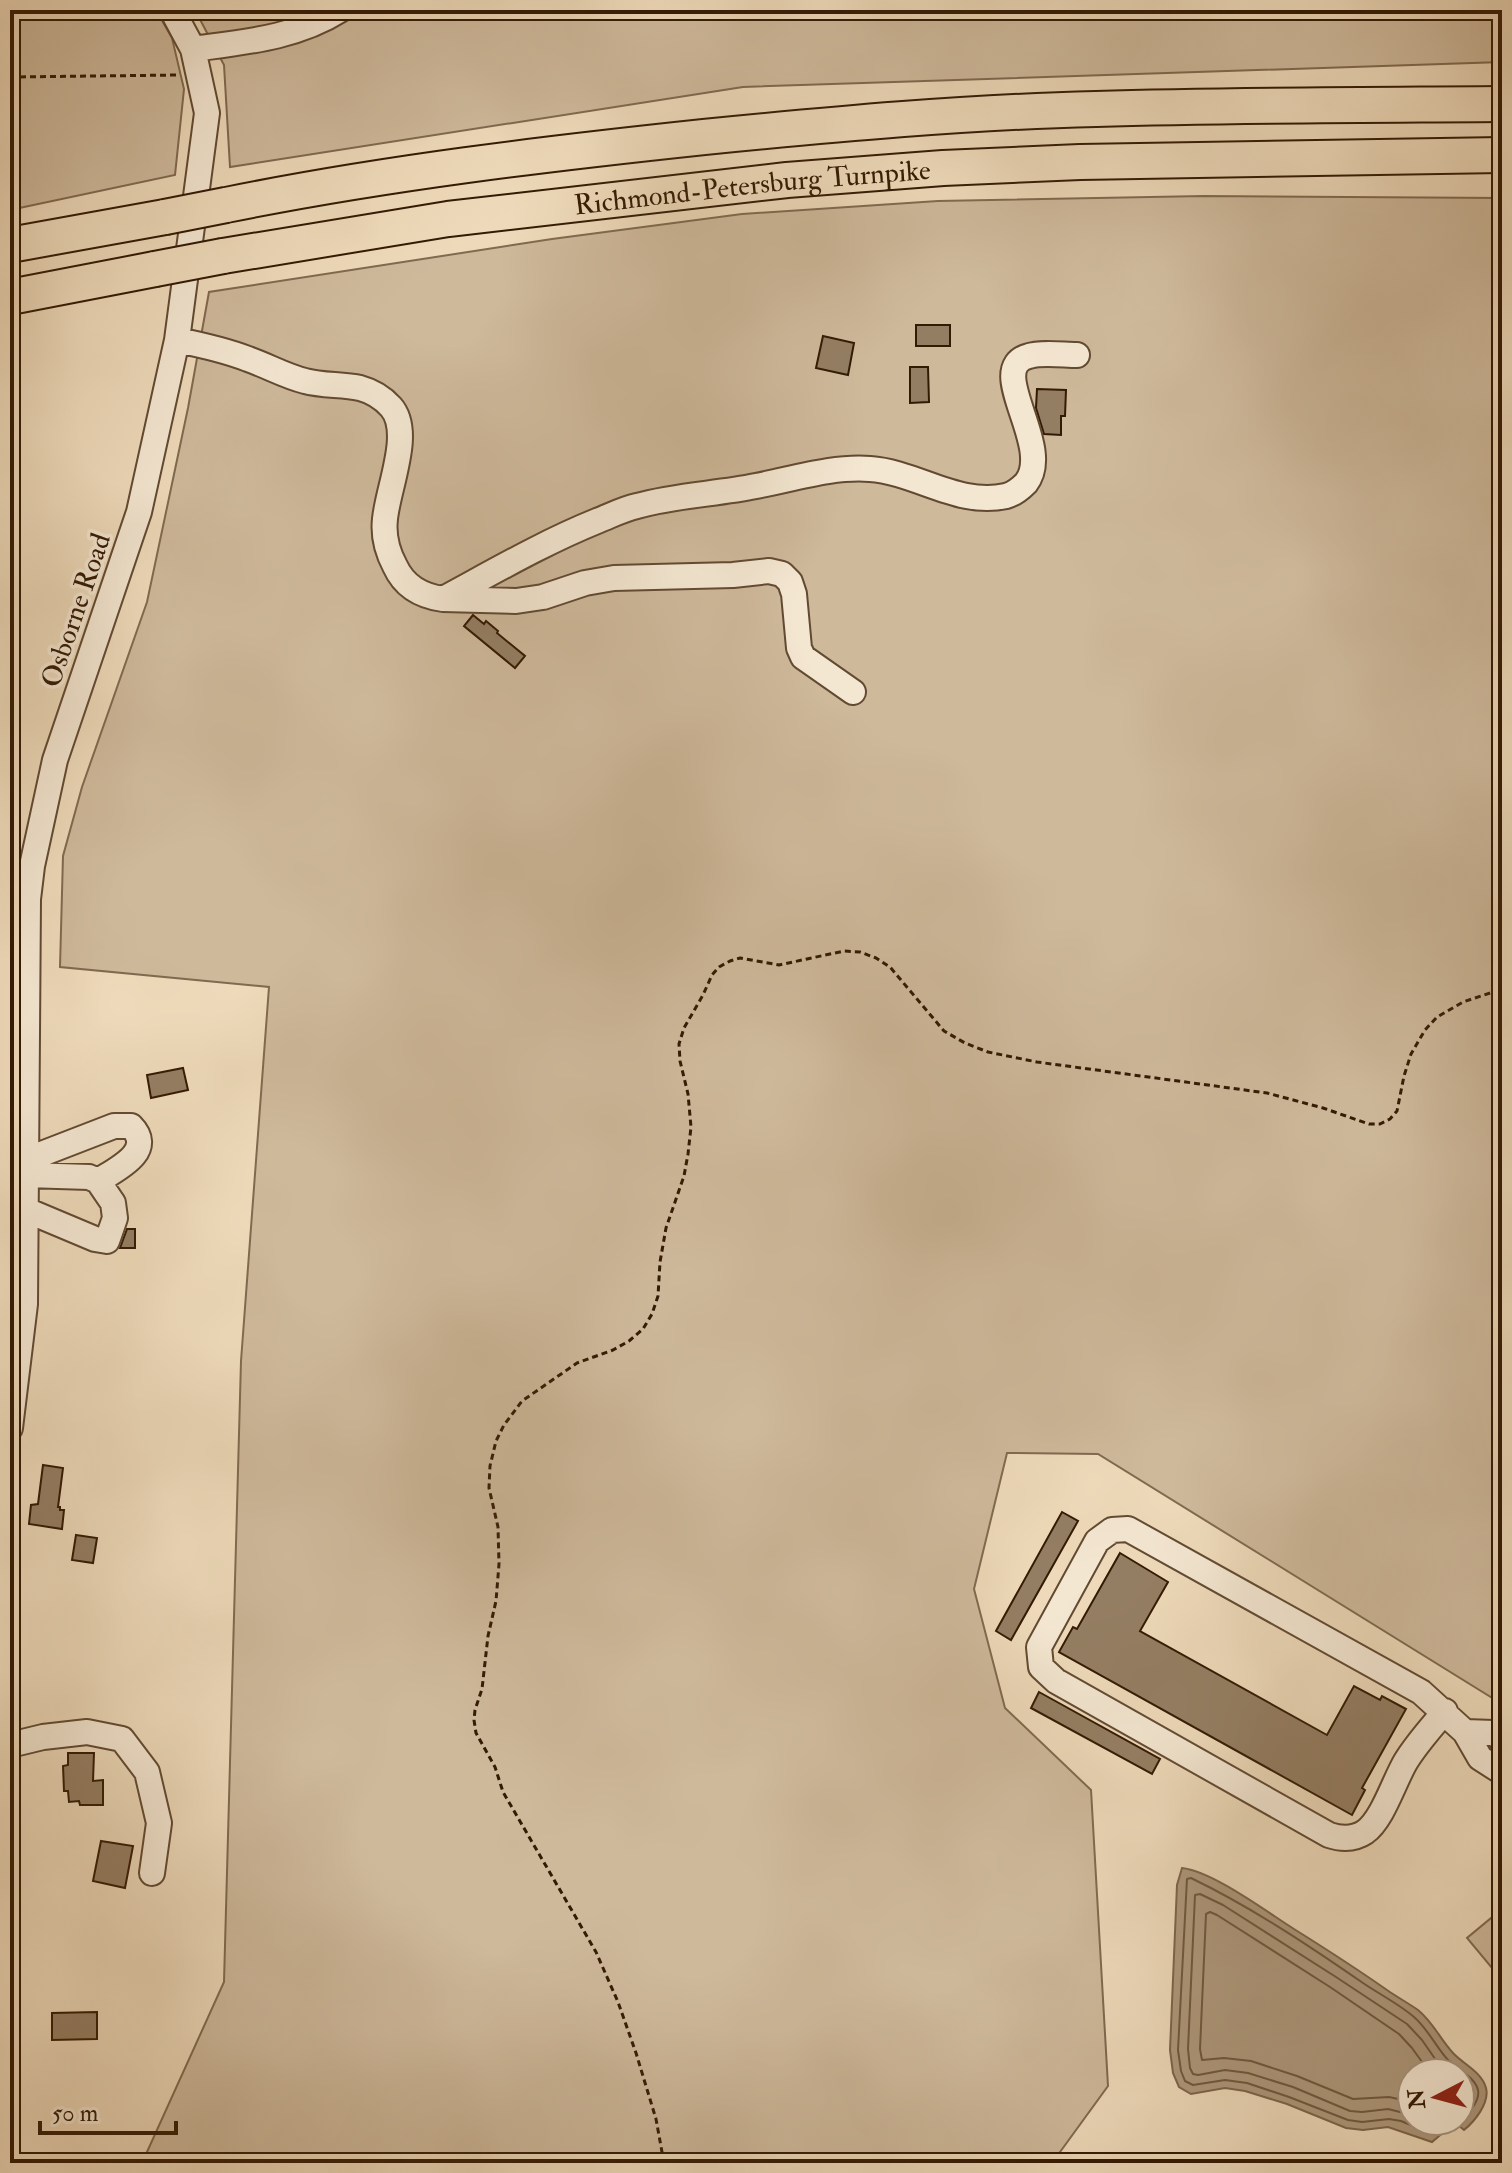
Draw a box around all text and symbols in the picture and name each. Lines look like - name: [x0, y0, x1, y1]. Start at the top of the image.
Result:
- street label: Richmond-Petersburg Turnpike: [572, 153, 932, 223]
- street label: Osborne Road: [34, 529, 119, 692]
- north arrow: [1396, 2057, 1476, 2137]
- scale bar: [40, 2085, 176, 2135]
- text: N: [1402, 2087, 1432, 2111]
- text: 50 m: [52, 2098, 99, 2129]

